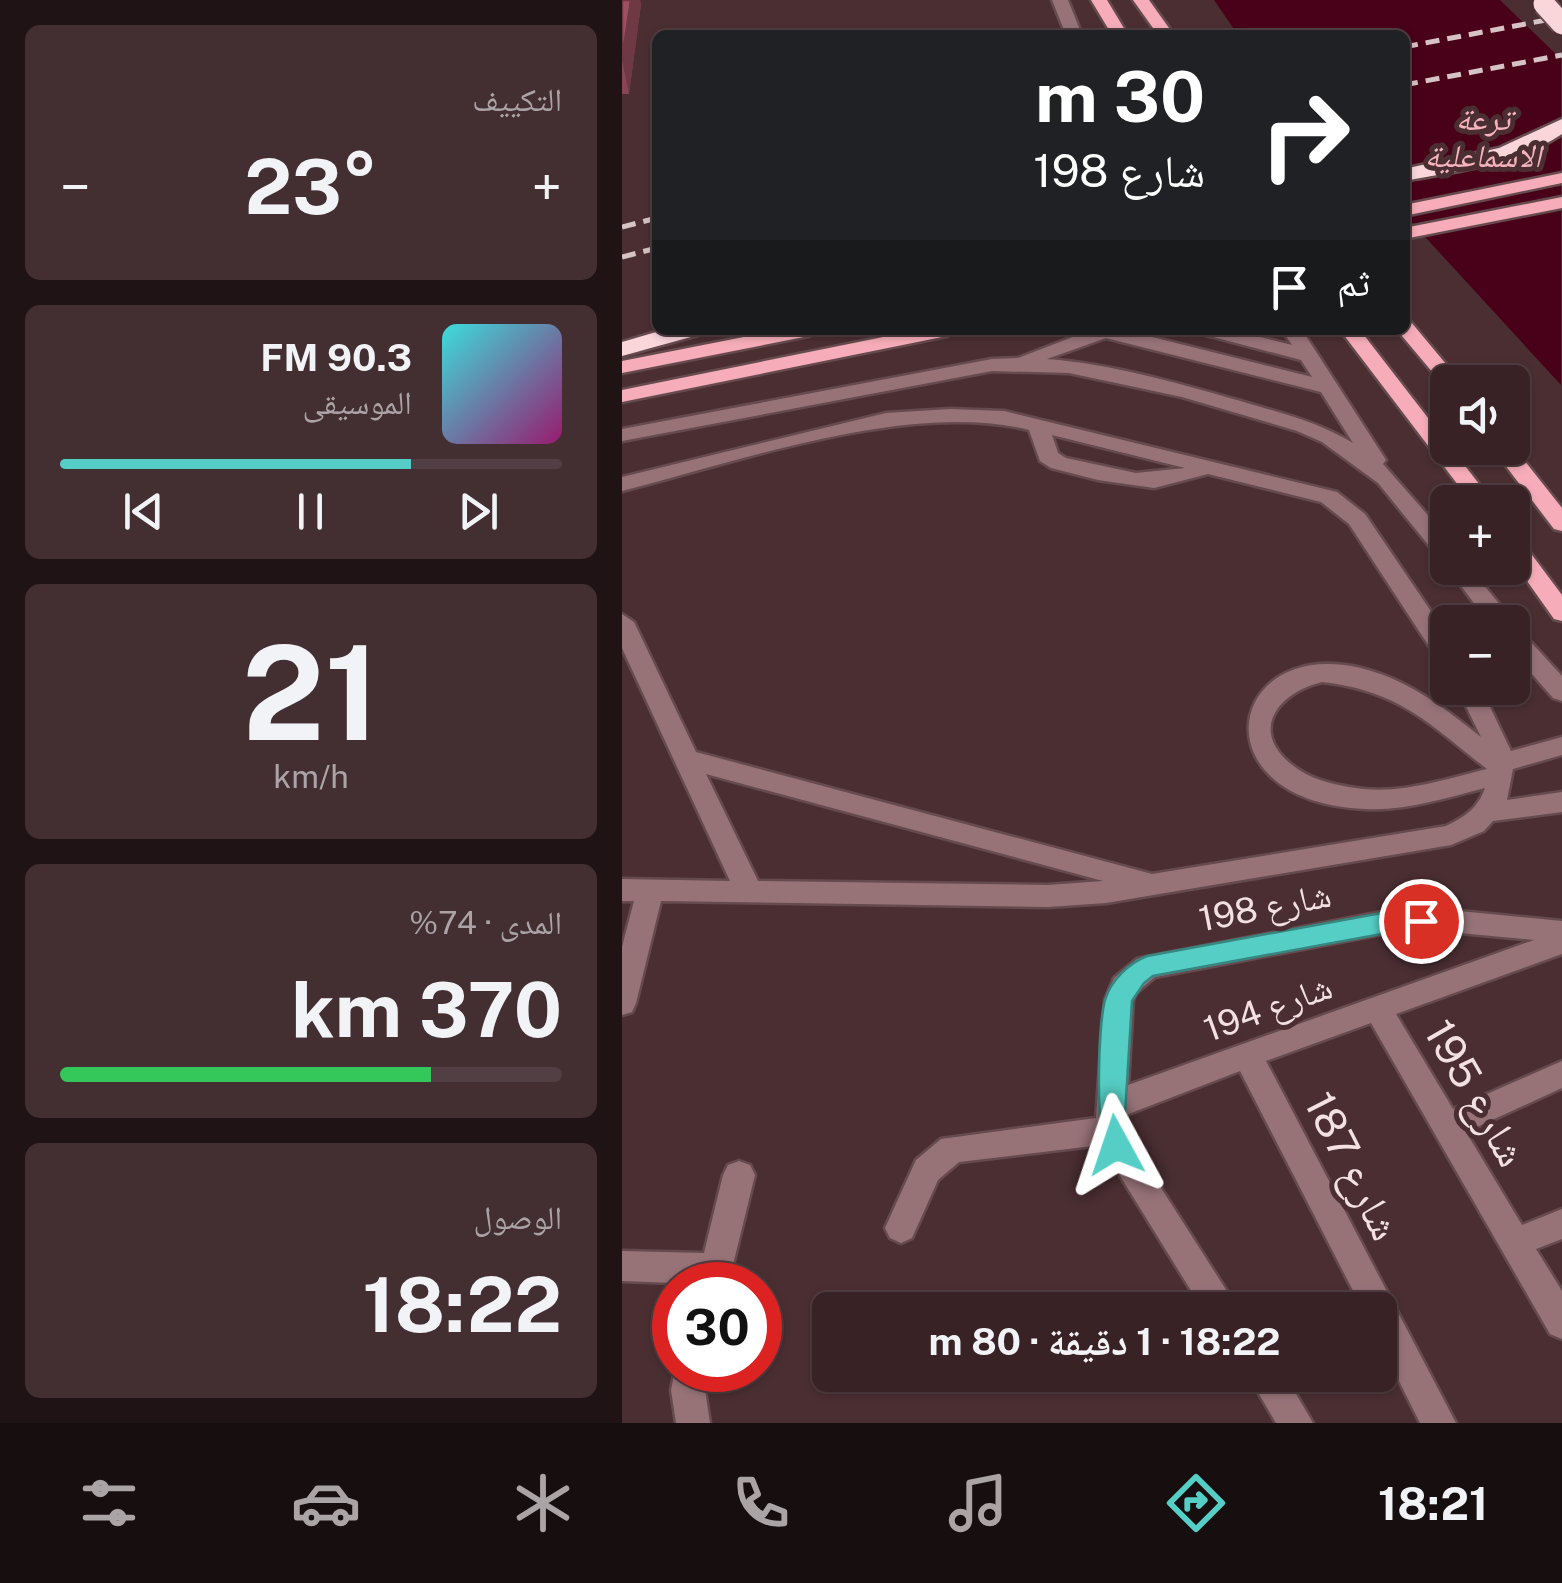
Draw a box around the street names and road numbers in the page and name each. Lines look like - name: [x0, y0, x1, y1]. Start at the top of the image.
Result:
- street label: شارع 198: [1195, 874, 1335, 941]
- street label: شارع 194: [1198, 966, 1338, 1051]
- street label: شارع 195: [1413, 1011, 1538, 1176]
- street label: شارع 187: [1293, 1084, 1411, 1249]

